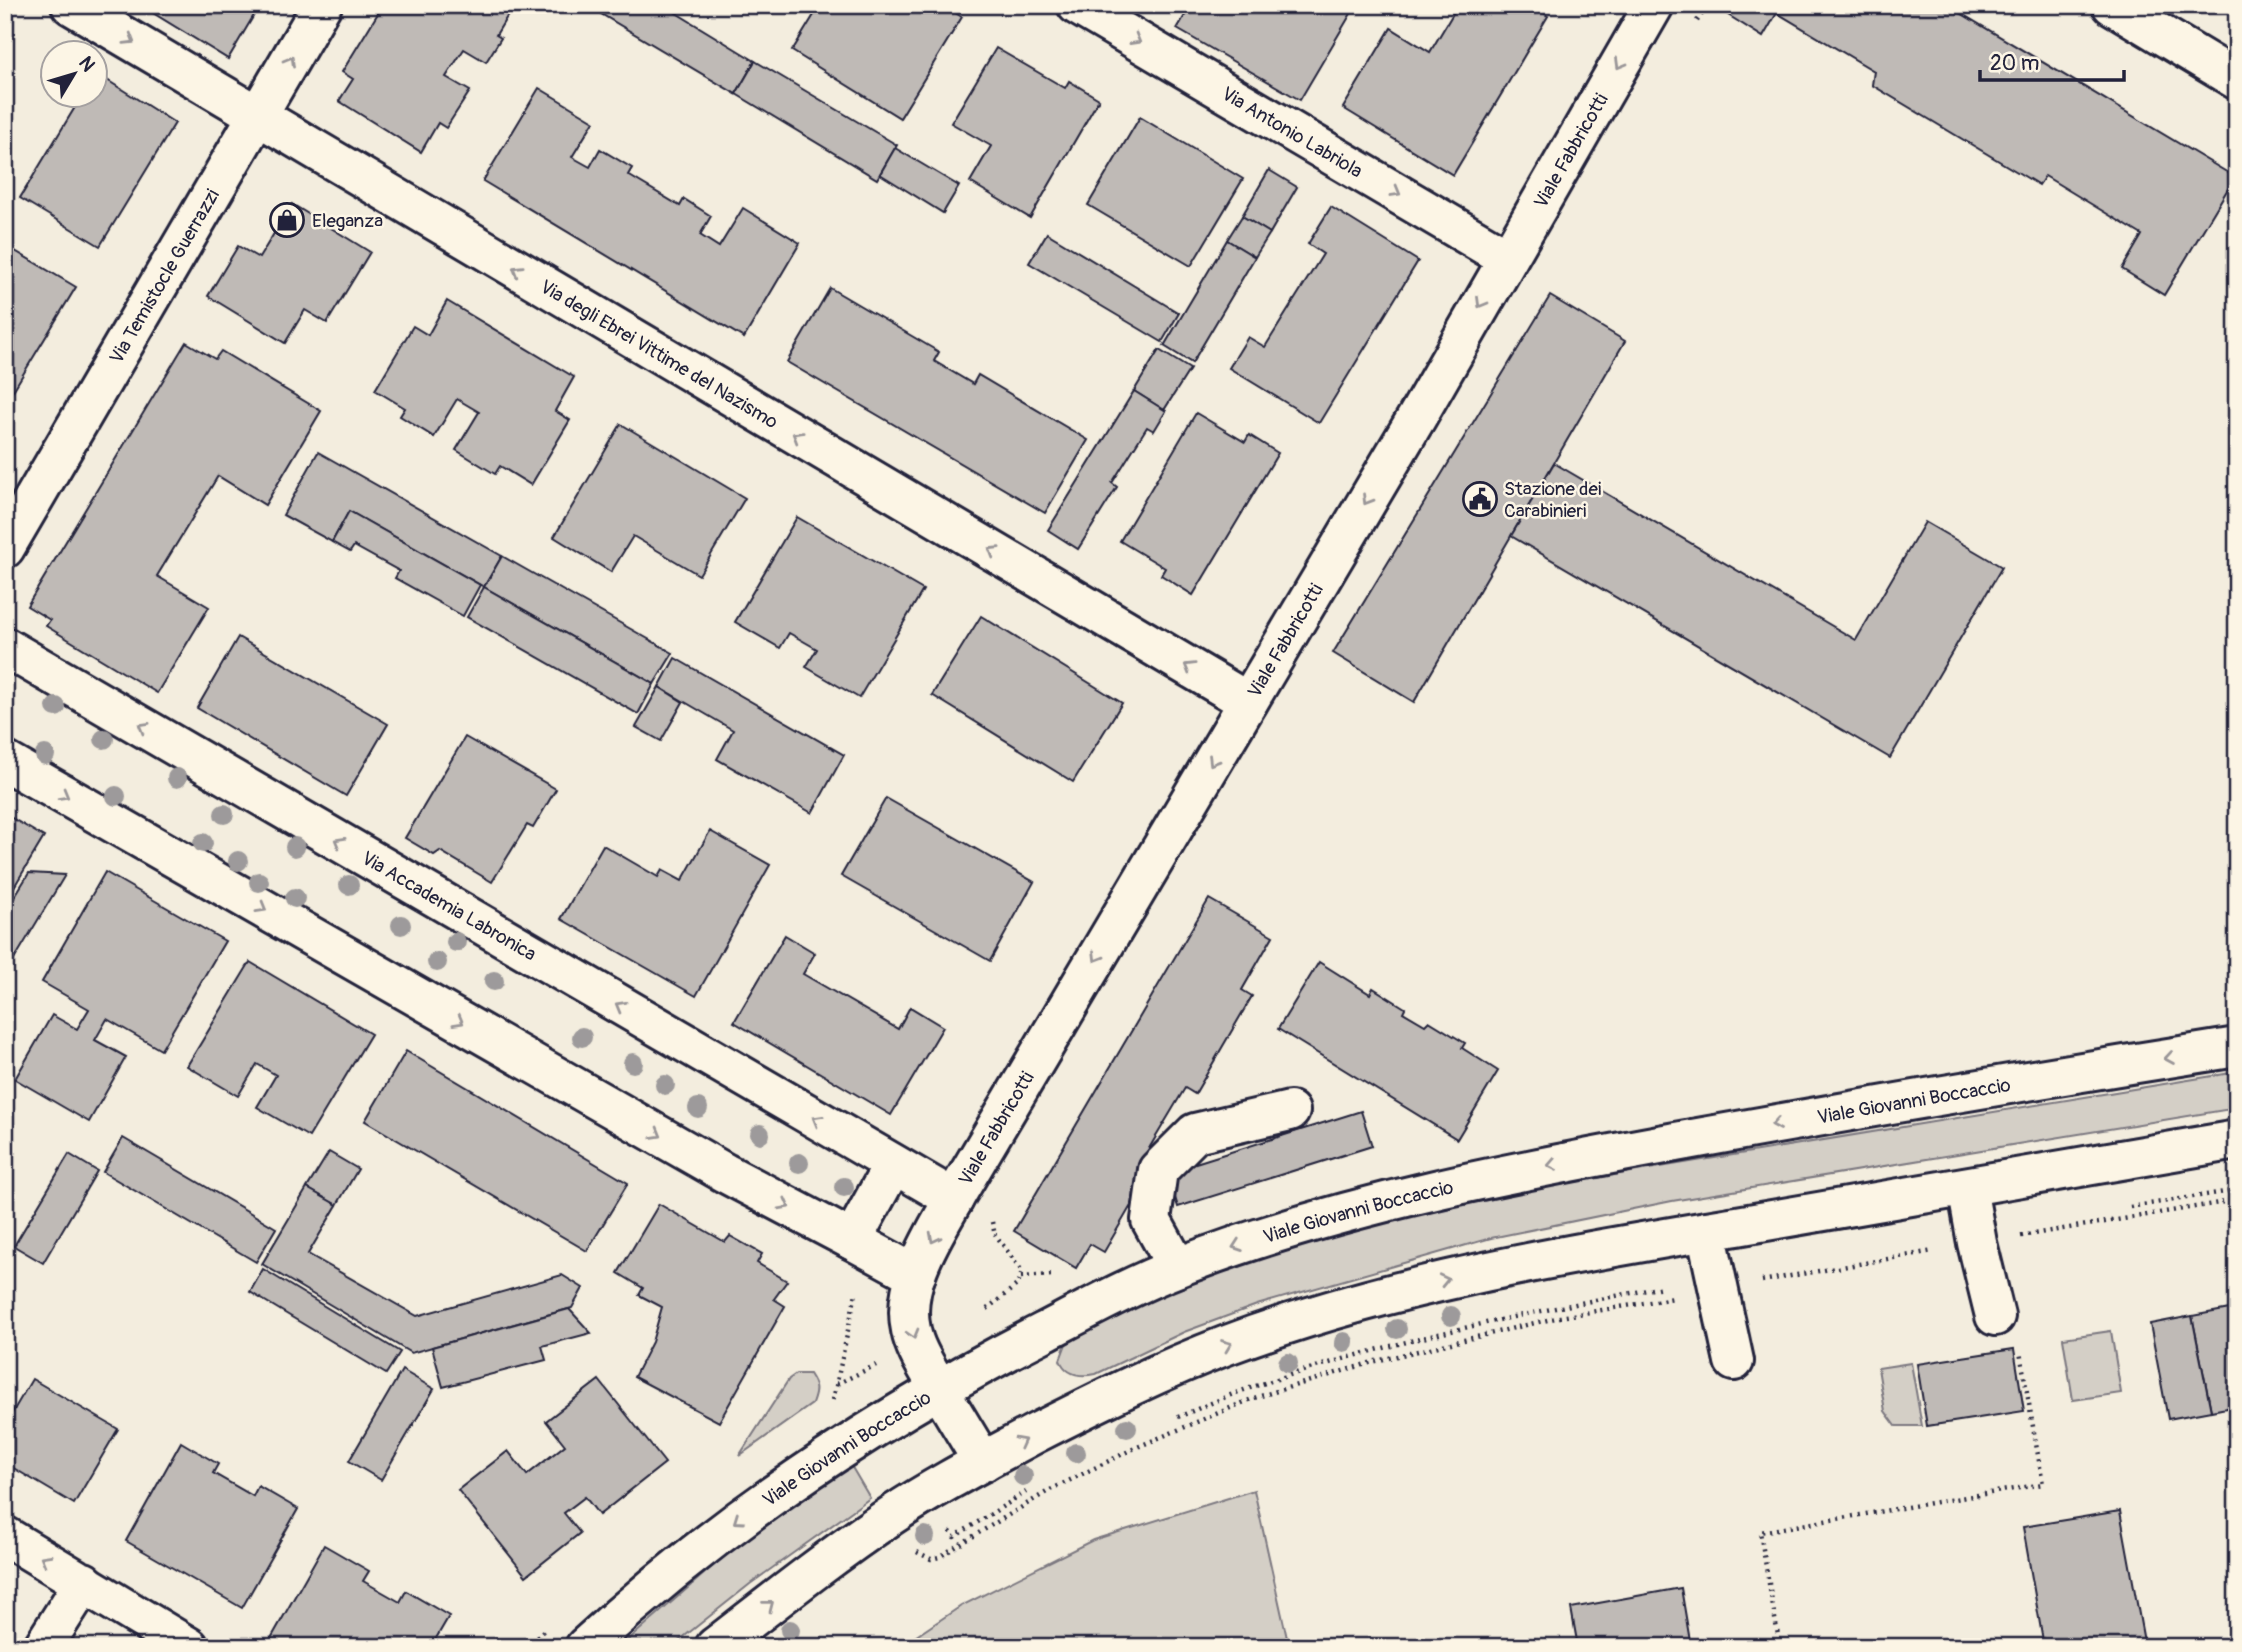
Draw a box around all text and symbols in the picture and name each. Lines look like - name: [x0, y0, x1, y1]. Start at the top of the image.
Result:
- one-way arrow: [122, 32, 135, 45]
- one-way arrow: [1129, 32, 1142, 45]
- north arrow: [38, 38, 108, 108]
- scale bar: [1980, 38, 2123, 82]
- text: 20 m: [1990, 50, 2039, 77]
- text: N: [73, 52, 100, 77]
- one-way arrow: [281, 55, 294, 68]
- one-way arrow: [1615, 57, 1628, 70]
- street label: Via Antonio Labriola: [1217, 82, 1367, 184]
- street label: Viale Fabbricotti: [1529, 89, 1614, 213]
- one-way arrow: [1388, 184, 1401, 197]
- street label: Via Temistocle Guerrazzi: [104, 185, 225, 368]
- shop icon: Eleganza: [268, 201, 306, 239]
- place label: Eleganza: [312, 209, 383, 233]
- one-way arrow: [512, 265, 525, 278]
- street label: Via degli Ebrei Vittime del Nazismo: [536, 275, 782, 434]
- one-way arrow: [1476, 296, 1489, 309]
- one-way arrow: [792, 431, 805, 444]
- place label: Stazione dei Carabinieri: [1504, 477, 1601, 523]
- public building icon: Stazione dei Carabinieri: [1461, 480, 1499, 518]
- one-way arrow: [1362, 493, 1375, 506]
- one-way arrow: [988, 547, 1001, 560]
- street label: Viale Fabbricotti: [1243, 579, 1329, 702]
- one-way arrow: [1183, 663, 1196, 676]
- one-way arrow: [137, 722, 150, 735]
- one-way arrow: [1208, 753, 1221, 766]
- one-way arrow: [57, 787, 70, 800]
- one-way arrow: [333, 837, 346, 850]
- street label: Via Accademia Labronica: [357, 846, 541, 967]
- one-way arrow: [255, 900, 267, 913]
- one-way arrow: [1092, 949, 1105, 962]
- one-way arrow: [614, 1002, 627, 1015]
- one-way arrow: [452, 1013, 465, 1026]
- one-way arrow: [2163, 1050, 2175, 1065]
- street label: Viale Fabbricotti: [954, 1067, 1040, 1190]
- street label: Viale Giovanni Boccaccio: [1815, 1073, 2012, 1130]
- one-way arrow: [811, 1116, 824, 1129]
- one-way arrow: [1770, 1116, 1782, 1131]
- one-way arrow: [649, 1126, 662, 1139]
- one-way arrow: [1546, 1157, 1558, 1172]
- street label: Viale Giovanni Boccaccio: [1260, 1175, 1455, 1249]
- one-way arrow: [778, 1197, 791, 1210]
- one-way arrow: [928, 1231, 942, 1243]
- one-way arrow: [1232, 1238, 1244, 1252]
- one-way arrow: [1438, 1274, 1450, 1289]
- one-way arrow: [904, 1328, 919, 1340]
- one-way arrow: [1220, 1340, 1232, 1354]
- street label: Viale Giovanni Boccaccio: [758, 1386, 935, 1512]
- one-way arrow: [1014, 1436, 1026, 1450]
- one-way arrow: [733, 1512, 746, 1524]
- one-way arrow: [39, 1554, 52, 1567]
- one-way arrow: [761, 1601, 773, 1613]

